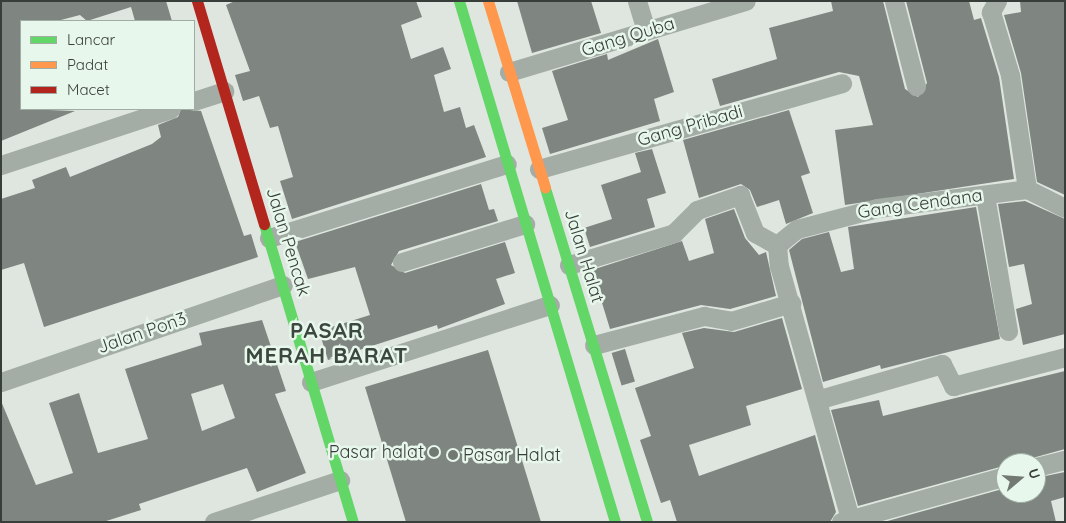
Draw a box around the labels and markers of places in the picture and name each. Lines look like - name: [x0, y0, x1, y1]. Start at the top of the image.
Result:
- place label: Pasar halat: [329, 441, 424, 463]
- place label: Pasar Halat: [463, 444, 561, 466]
- marker: Pasar halat: [428, 446, 440, 458]
- marker: Pasar Halat: [447, 449, 459, 461]

